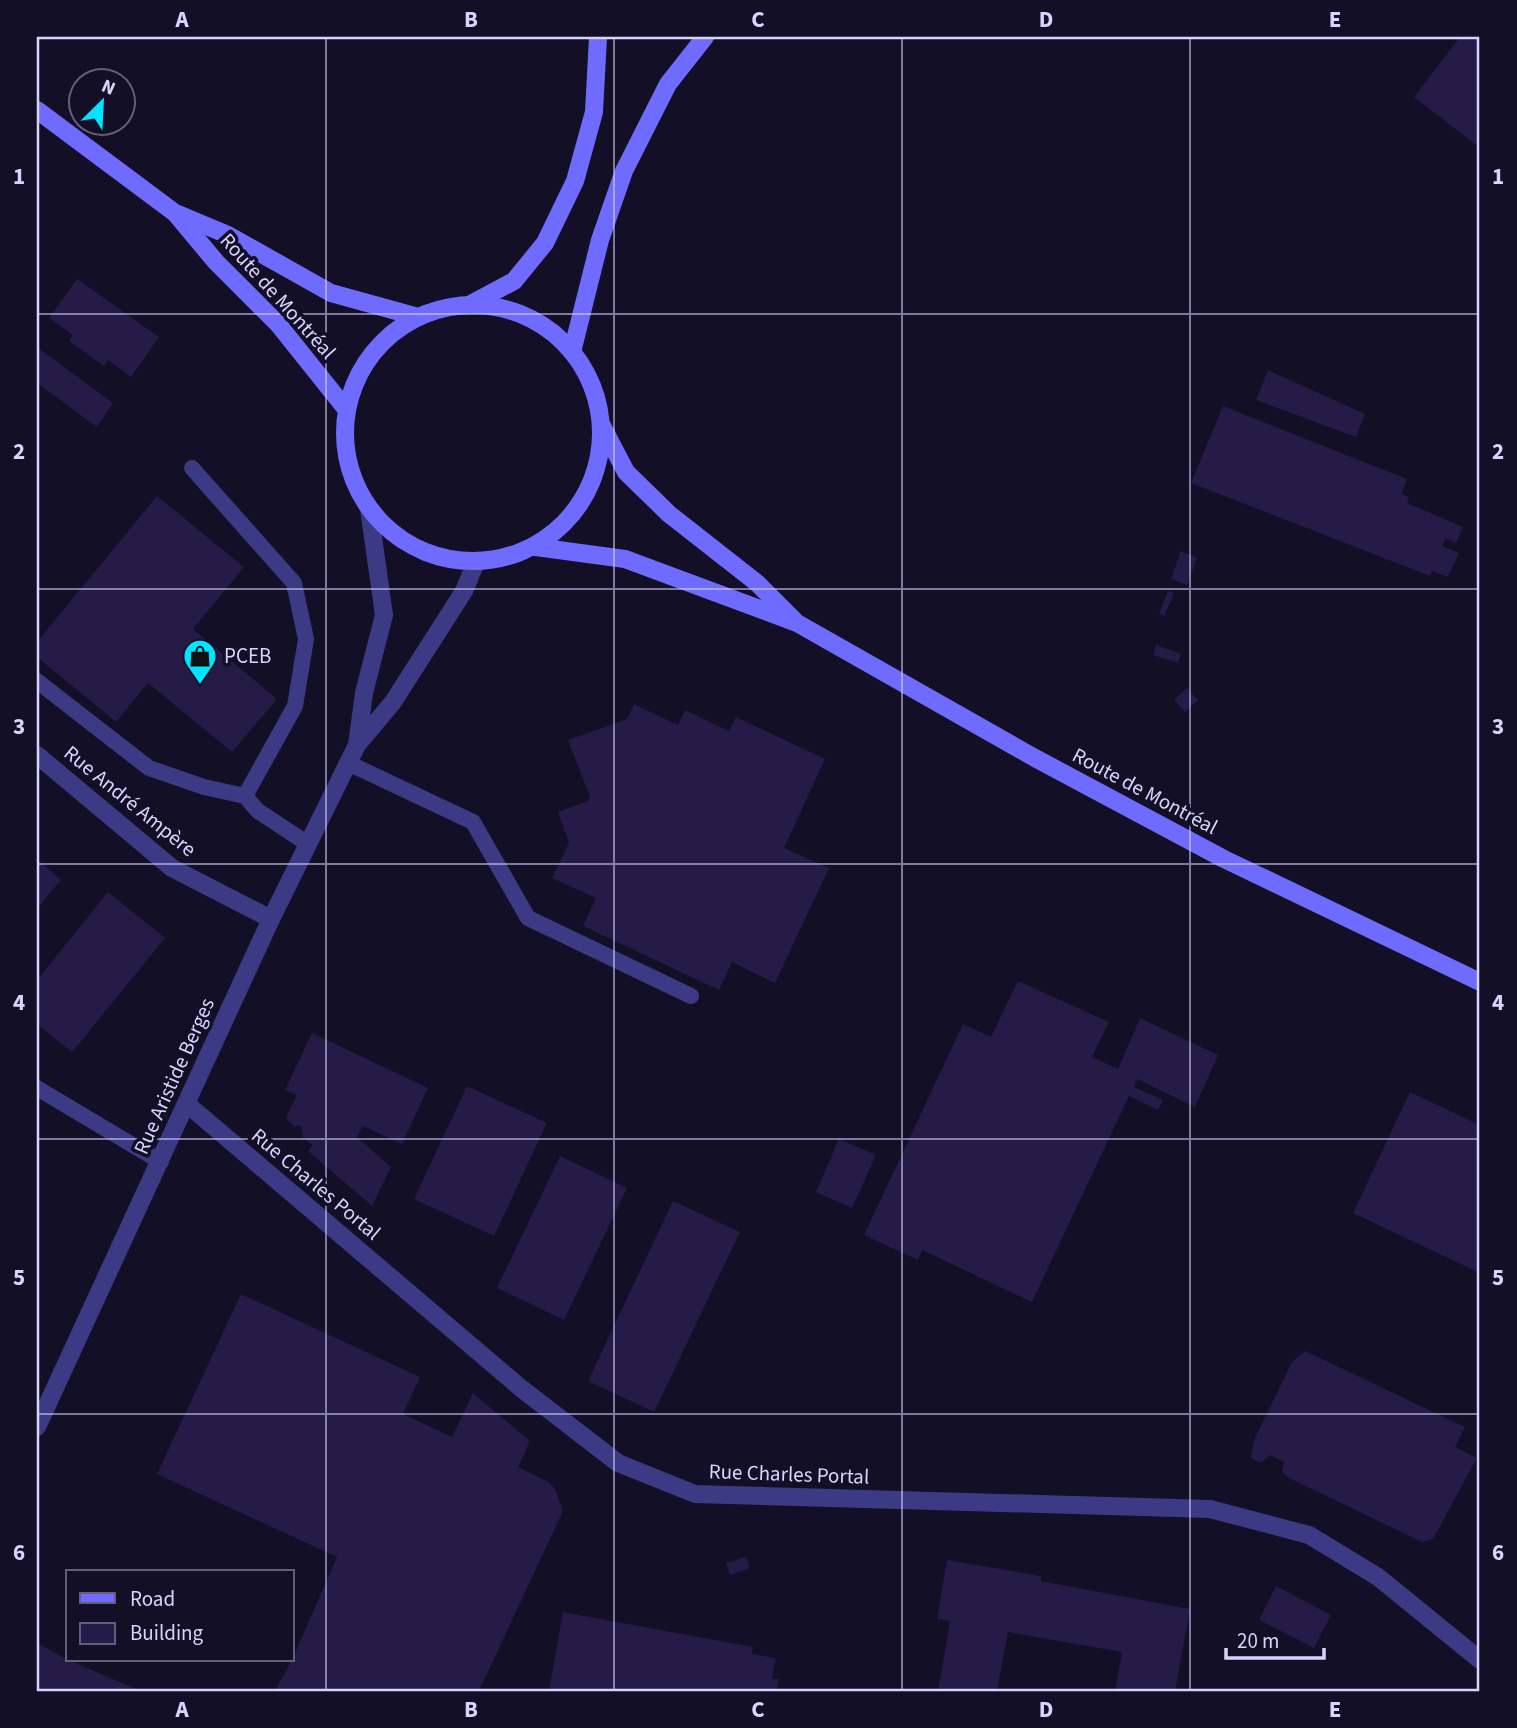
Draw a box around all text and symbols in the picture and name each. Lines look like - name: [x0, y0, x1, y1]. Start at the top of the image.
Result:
- text: A: [174, 3, 189, 36]
- text: B: [464, 3, 478, 36]
- text: C: [751, 3, 765, 36]
- text: D: [1039, 3, 1053, 36]
- text: E: [1329, 3, 1341, 36]
- north arrow: [66, 66, 136, 136]
- text: N: [97, 73, 120, 103]
- text: 1: [13, 160, 25, 193]
- text: 1: [1492, 160, 1504, 193]
- street label: Route de Montréal: [213, 226, 343, 366]
- text: 2: [13, 435, 25, 468]
- text: 2: [1492, 435, 1504, 468]
- shop icon: PCEB: [181, 637, 219, 686]
- place label: PCEB: [224, 641, 271, 671]
- text: 3: [13, 710, 25, 743]
- text: 3: [1492, 710, 1504, 743]
- street label: Rue André Ampère: [57, 738, 203, 864]
- street label: Route de Montréal: [1067, 740, 1223, 842]
- text: 4: [13, 986, 25, 1019]
- text: 4: [1492, 986, 1504, 1019]
- street label: Rue Aristide Berges: [126, 993, 222, 1159]
- street label: Rue Charles Portal: [245, 1121, 387, 1247]
- text: 5: [13, 1261, 25, 1294]
- text: 5: [1492, 1261, 1504, 1294]
- street label: Rue Charles Portal: [708, 1456, 870, 1492]
- text: 6: [13, 1536, 25, 1569]
- text: 6: [1492, 1536, 1504, 1569]
- legend: [66, 1570, 294, 1662]
- text: Road: [130, 1584, 175, 1614]
- scale bar: [1226, 1616, 1324, 1660]
- text: Building: [130, 1618, 204, 1648]
- text: 20 m: [1237, 1626, 1279, 1656]
- text: A: [174, 1693, 189, 1726]
- text: B: [464, 1693, 478, 1726]
- text: C: [751, 1693, 765, 1726]
- text: D: [1039, 1693, 1053, 1726]
- text: E: [1329, 1693, 1341, 1726]

